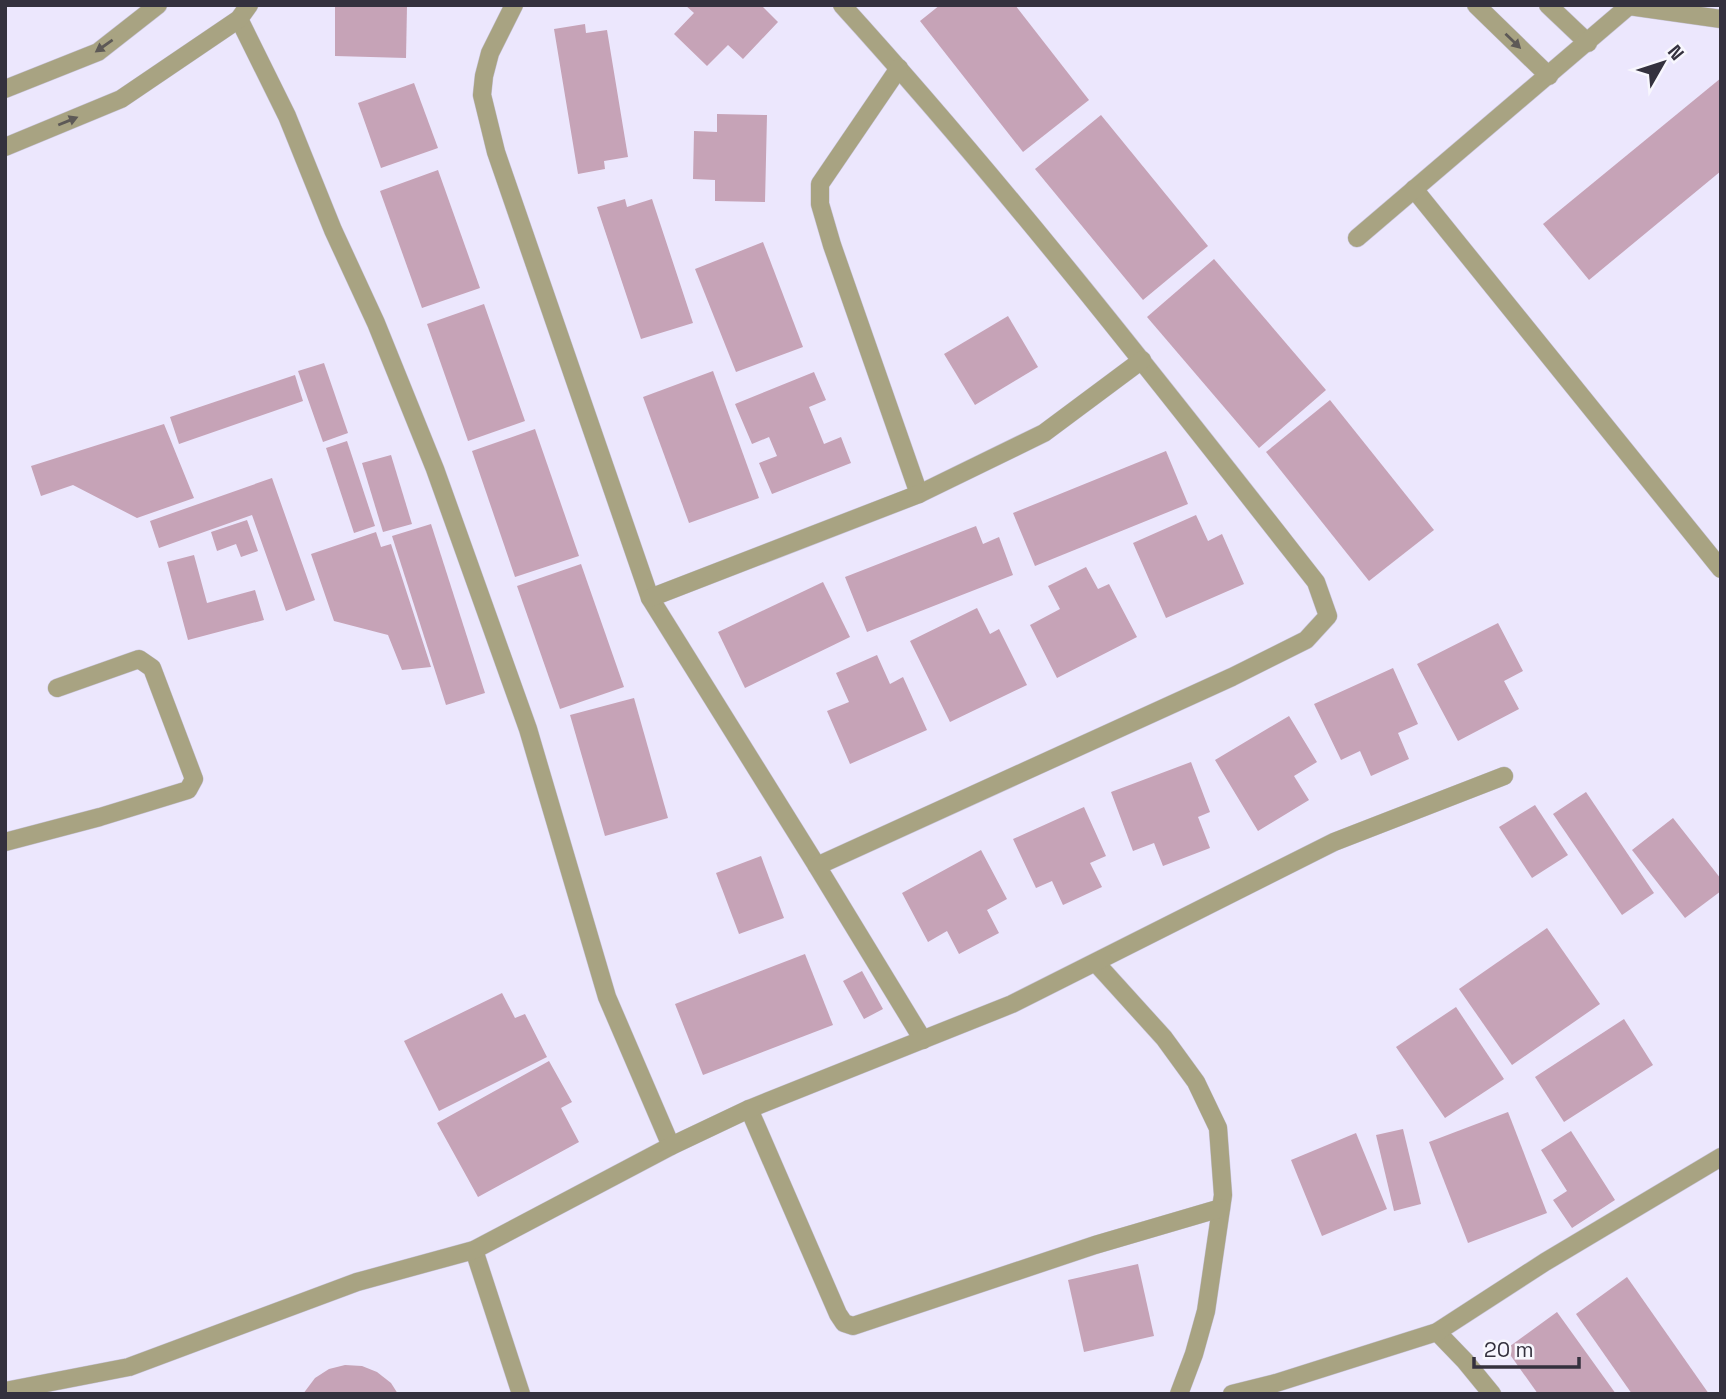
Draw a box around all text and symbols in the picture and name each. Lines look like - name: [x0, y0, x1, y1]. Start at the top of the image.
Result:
- north arrow: [1628, 28, 1698, 98]
- one-way arrow: [1504, 32, 1521, 49]
- one-way arrow: [94, 40, 114, 53]
- text: N: [1662, 40, 1690, 65]
- one-way arrow: [58, 115, 79, 126]
- scale bar: [1474, 1326, 1579, 1370]
- text: 20 m: [1484, 1336, 1534, 1363]

